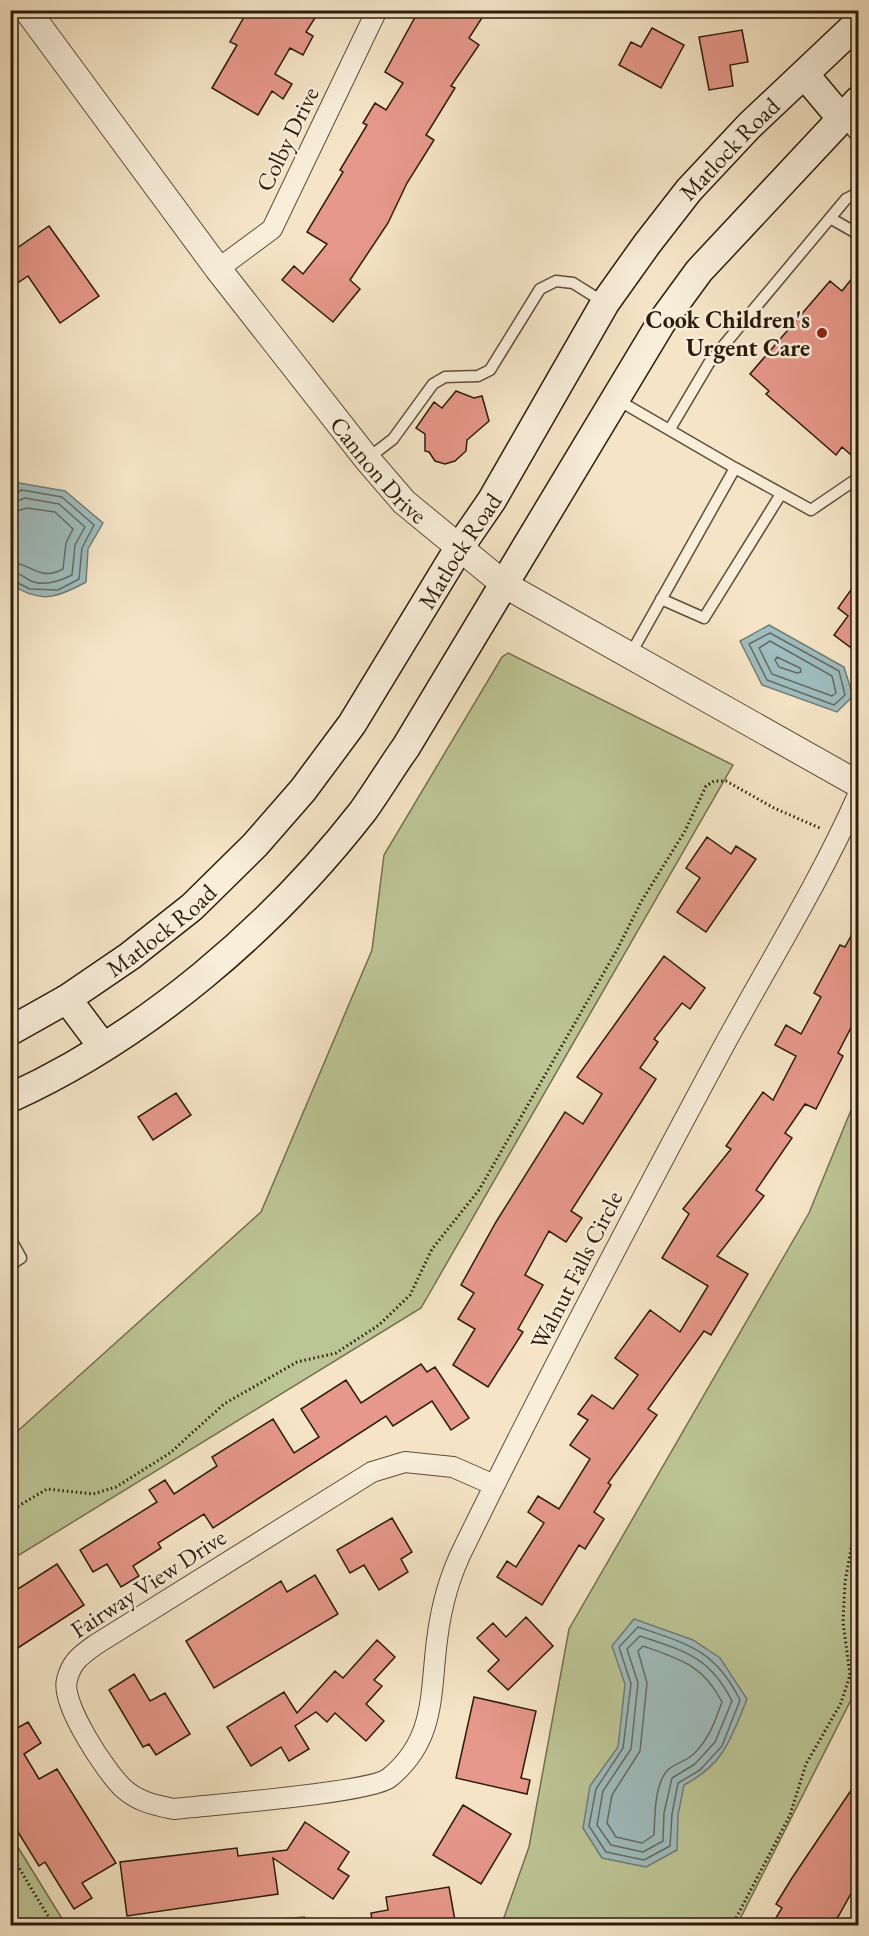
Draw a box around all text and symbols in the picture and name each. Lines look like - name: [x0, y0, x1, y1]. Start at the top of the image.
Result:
- street label: Colby Drive: [248, 82, 326, 196]
- street label: Matlock Road: [672, 90, 786, 207]
- place label: Cook Children's Urgent Care: [646, 304, 810, 364]
- marker: Cook Children's Urgent Care: [815, 326, 829, 340]
- street label: Cannon Drive: [324, 410, 433, 530]
- street label: Matlock Road: [410, 486, 508, 614]
- street label: Matlock Road: [100, 876, 223, 983]
- street label: Walnut Falls Circle: [523, 1186, 629, 1354]
- street label: Fairway View Drive: [64, 1521, 232, 1645]

